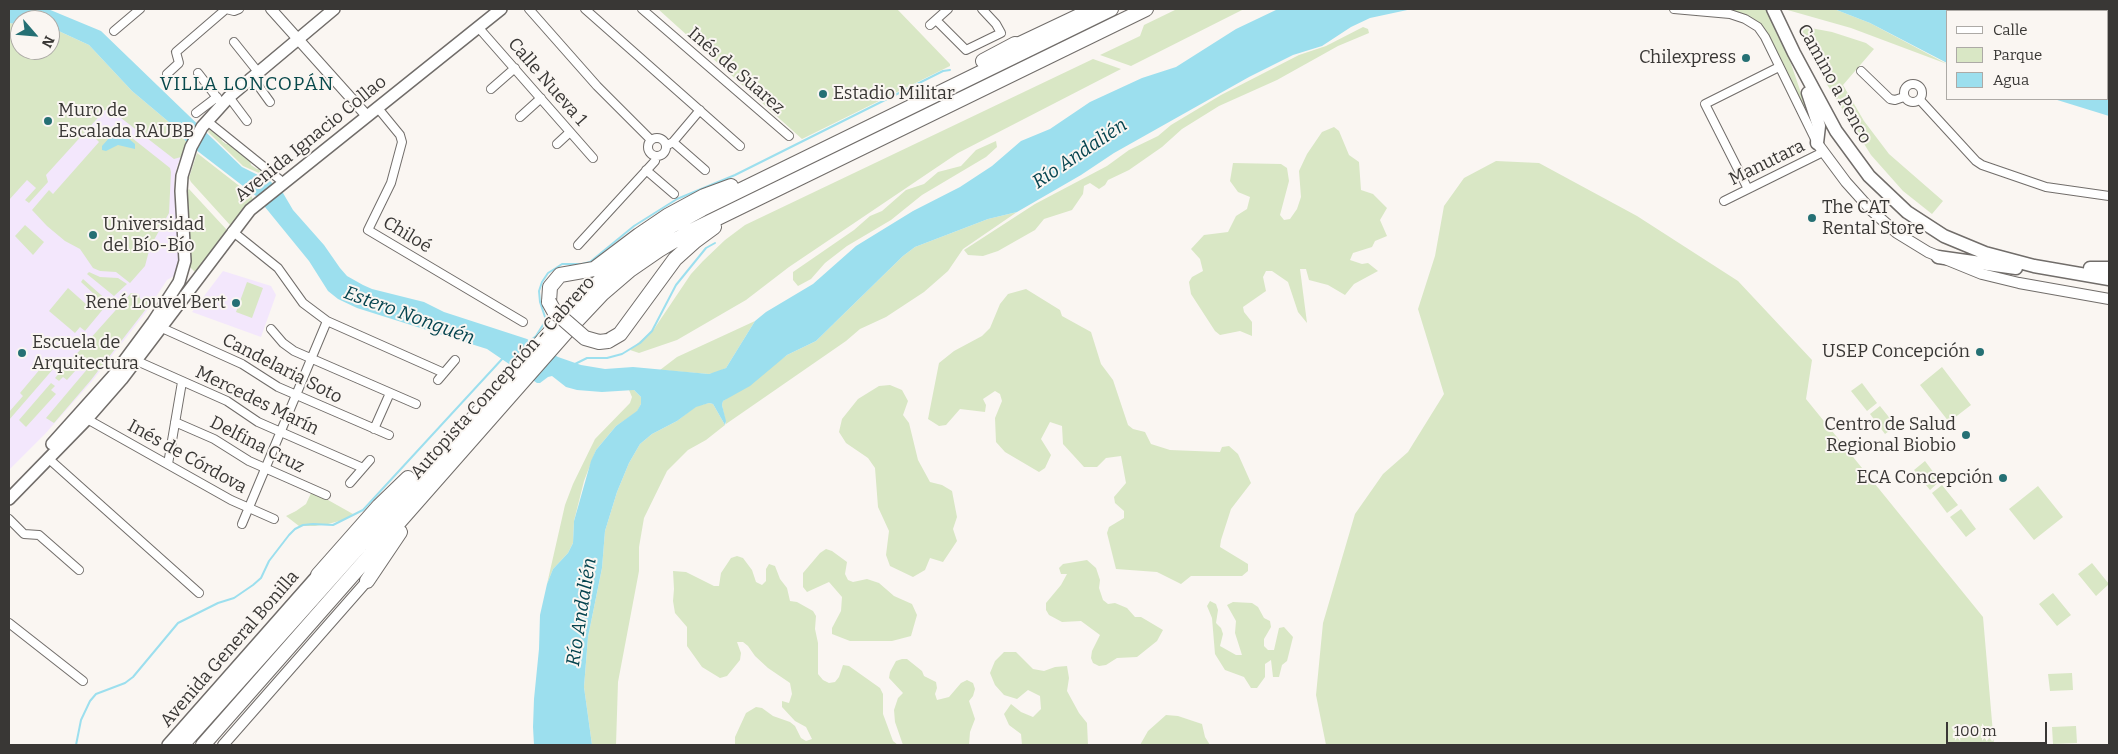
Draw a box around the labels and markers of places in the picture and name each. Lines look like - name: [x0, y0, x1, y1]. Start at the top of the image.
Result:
- place label: Chilexpress: [1639, 47, 1736, 69]
- marker: Chilexpress: [1740, 52, 1752, 64]
- place label: Estadio Militar: [833, 83, 955, 105]
- marker: Estadio Militar: [817, 88, 829, 100]
- place label: Muro de Escalada RAUBB: [58, 100, 194, 142]
- marker: Muro de Escalada RAUBB: [42, 115, 54, 127]
- place label: The CAT Rental Store: [1822, 197, 1924, 240]
- marker: The CAT Rental Store: [1806, 212, 1818, 224]
- place label: Universidad del Bío-Bío: [103, 214, 205, 256]
- marker: Universidad del Bío-Bío: [87, 229, 99, 241]
- place label: René Louvel Bert: [85, 292, 226, 314]
- marker: René Louvel Bert: [230, 297, 242, 309]
- place label: Escuela de Arquitectura: [32, 332, 139, 374]
- place label: USEP Concepción: [1822, 341, 1970, 363]
- marker: USEP Concepción: [1974, 346, 1986, 358]
- marker: Escuela de Arquitectura: [16, 347, 28, 359]
- place label: Centro de Salud Regional Biobio: [1824, 414, 1956, 456]
- marker: Centro de Salud Regional Biobio: [1960, 429, 1972, 441]
- place label: ECA Concepción: [1856, 467, 1993, 489]
- marker: ECA Concepción: [1997, 472, 2009, 484]

